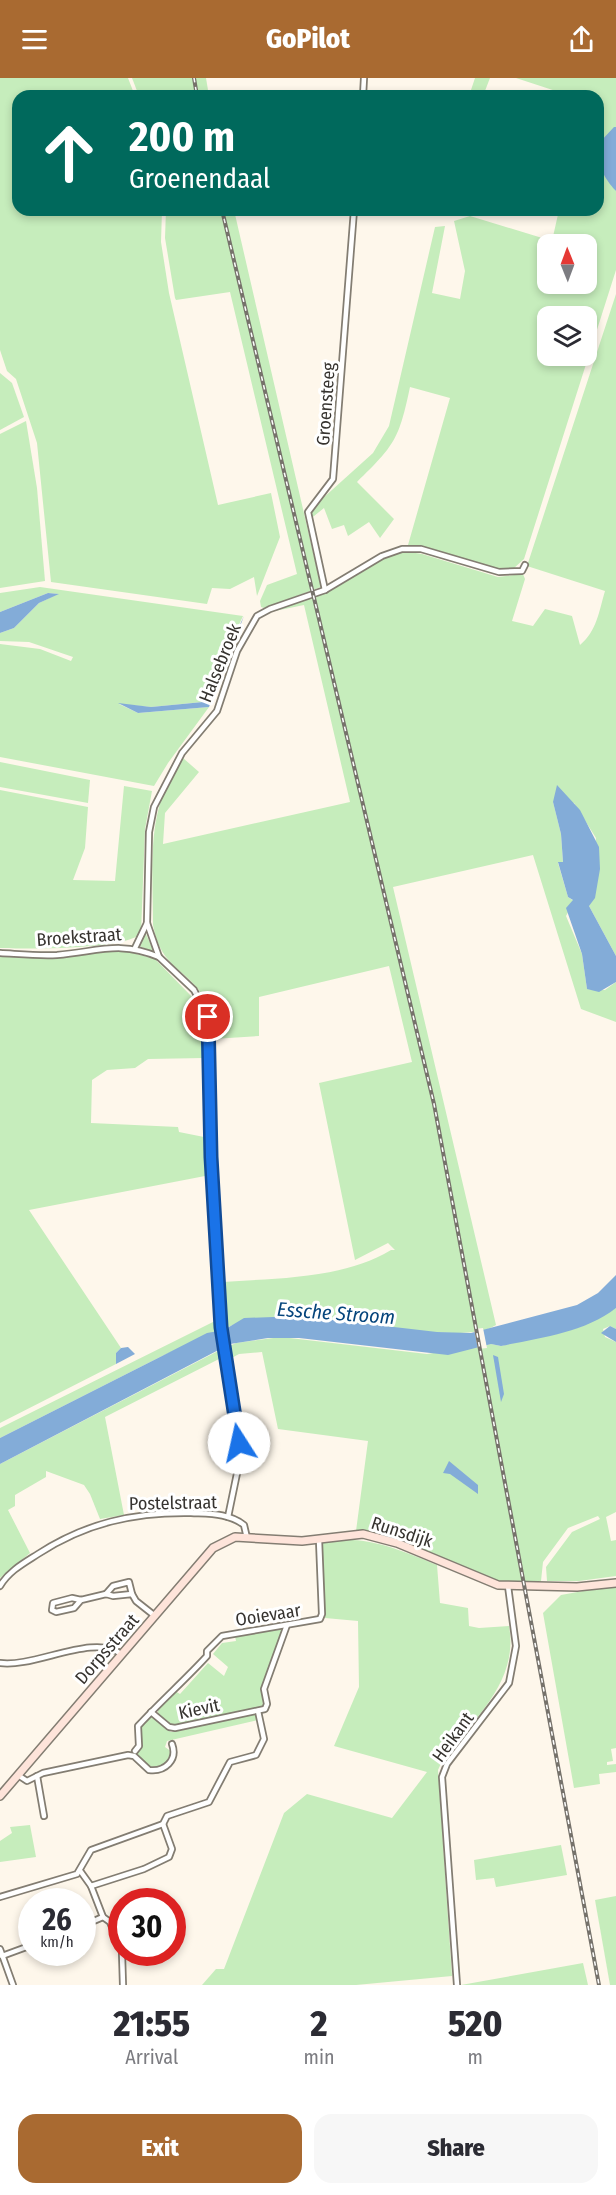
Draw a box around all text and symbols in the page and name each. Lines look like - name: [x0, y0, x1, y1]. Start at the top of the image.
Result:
- icon: menu: [18, 23, 51, 56]
- text: GoPilot: [266, 23, 350, 55]
- icon: share: [565, 23, 598, 56]
- text: 200 m: [129, 112, 235, 162]
- icon: ahead: [30, 114, 108, 192]
- text: Groenendaal: [129, 163, 270, 195]
- north arrow: [537, 234, 597, 294]
- map controls: [537, 234, 597, 366]
- button: layers: [537, 306, 597, 366]
- street label: Groensteeg: [312, 361, 340, 446]
- street label: Halsebroek: [194, 620, 246, 706]
- street label: Broekstraat: [36, 923, 122, 951]
- pin: [182, 991, 233, 1042]
- icon: arrive: [191, 1000, 224, 1033]
- water label: Essche Stroom: [276, 1297, 396, 1329]
- position arrow: [207, 1411, 271, 1475]
- street label: Postelstraat: [129, 1491, 217, 1515]
- street label: Runsdijk: [368, 1512, 436, 1552]
- street label: Ooievaar: [234, 1599, 303, 1631]
- street label: Dorpsstraat: [70, 1609, 144, 1689]
- street label: Kievit: [177, 1694, 222, 1724]
- street label: Heikant: [427, 1708, 479, 1766]
- speed limit sign: 30: [108, 1888, 186, 1966]
- text: 26: [42, 1902, 72, 1938]
- text: km/h: [40, 1933, 74, 1951]
- text: 21:55: [114, 2002, 190, 2046]
- text: 2: [311, 2002, 327, 2046]
- text: 520: [448, 2002, 502, 2046]
- text: Arrival: [125, 2045, 178, 2069]
- text: min: [304, 2045, 334, 2069]
- text: m: [468, 2045, 483, 2069]
- button: Exit: [18, 2114, 302, 2183]
- button: Share: [314, 2114, 598, 2183]

